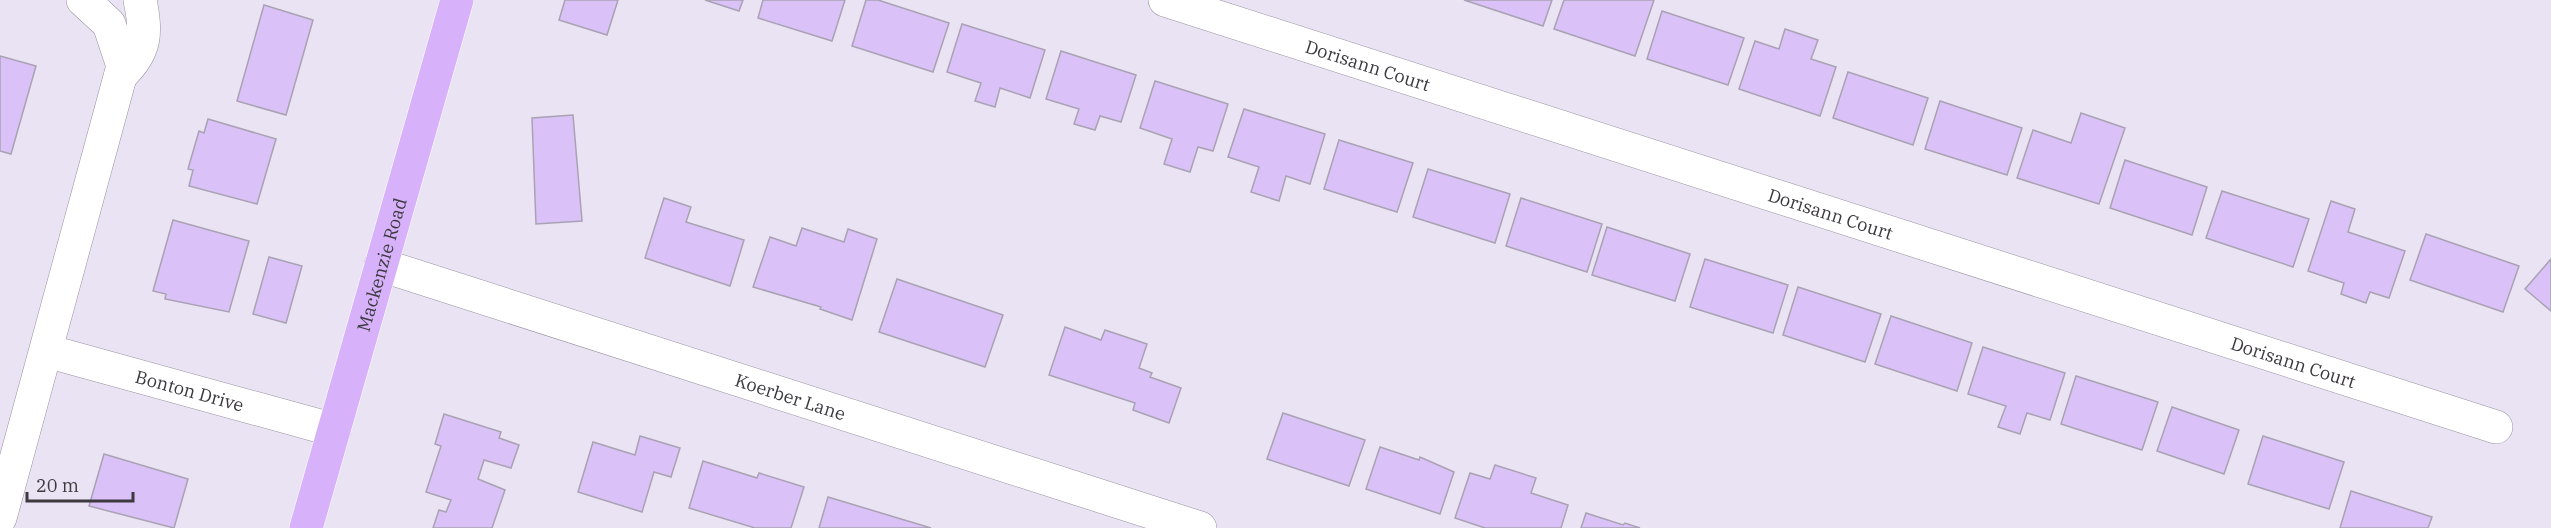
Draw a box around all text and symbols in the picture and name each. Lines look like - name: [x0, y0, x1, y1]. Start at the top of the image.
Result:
- street label: Dorisann Court: [1303, 34, 1433, 96]
- street label: Dorisann Court: [1765, 183, 1896, 244]
- street label: Mackenzie Road: [351, 195, 411, 334]
- street label: Dorisann Court: [2228, 331, 2359, 393]
- street label: Bonton Drive: [133, 364, 246, 416]
- street label: Koerber Lane: [732, 368, 849, 425]
- scale bar: [27, 465, 134, 503]
- text: 20 m: [36, 474, 79, 497]

